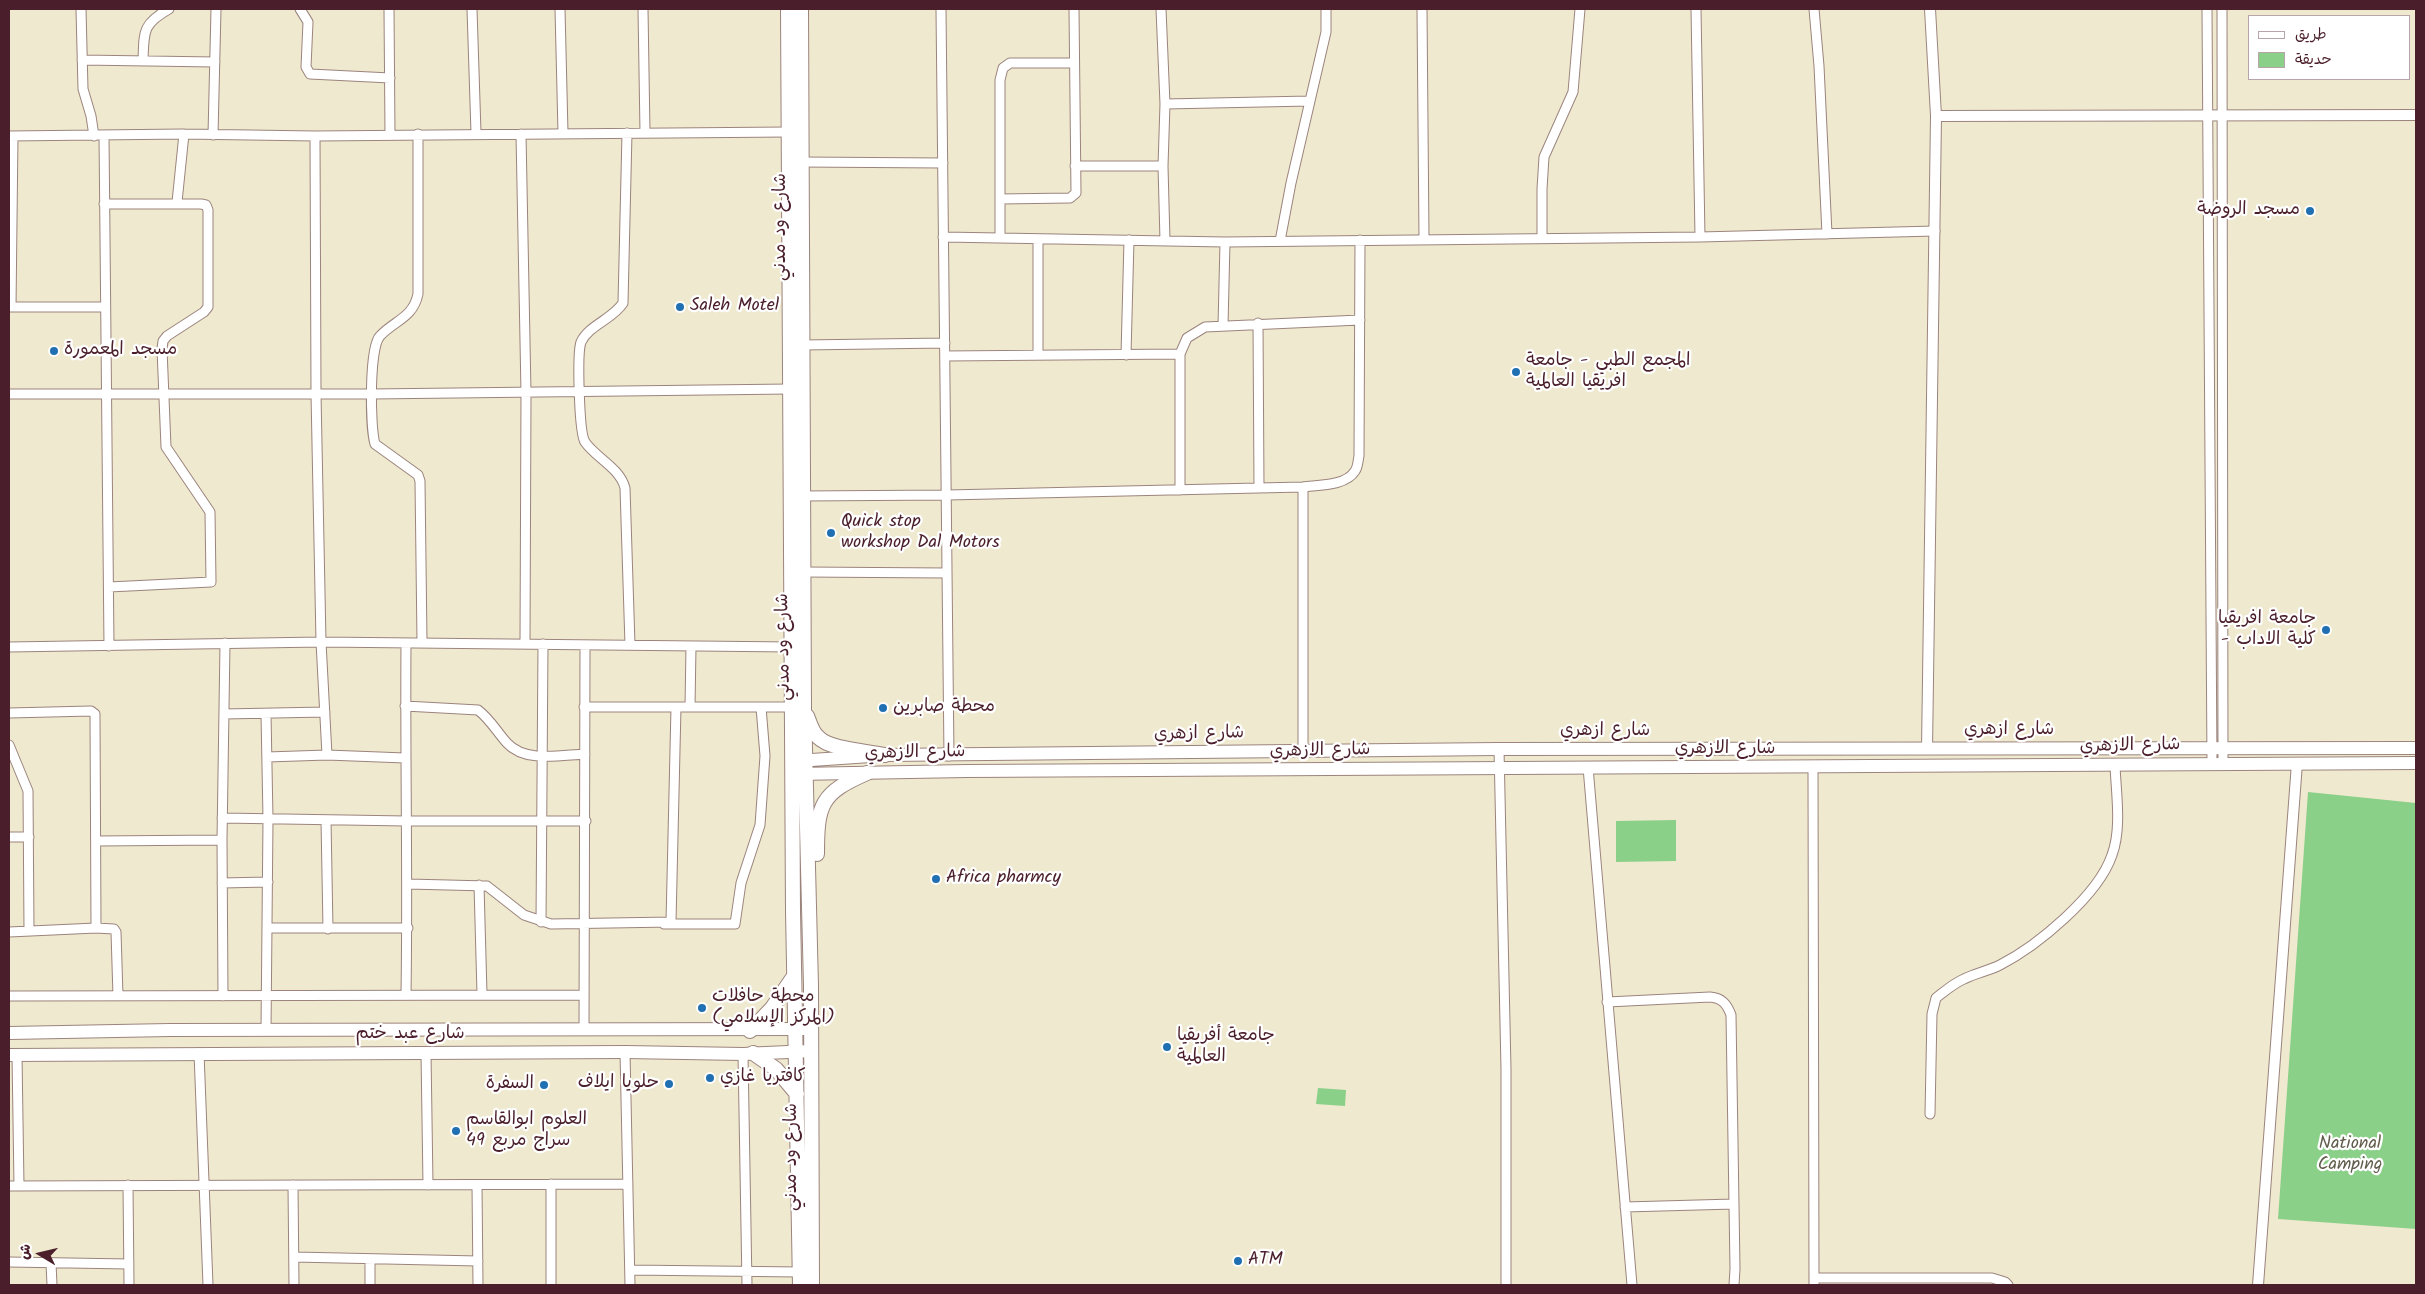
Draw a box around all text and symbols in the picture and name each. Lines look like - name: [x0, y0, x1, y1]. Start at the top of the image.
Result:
- legend: [2248, 15, 2410, 80]
- text: طريق: [2295, 23, 2327, 47]
- text: حديقة: [2295, 48, 2332, 72]
- street label: شارع ود مدني: [771, 173, 793, 281]
- place label: مسجد الروضة: [2197, 200, 2300, 222]
- marker: مسجد الروضة: [2304, 205, 2316, 217]
- place label: Saleh Motel: [690, 296, 779, 318]
- marker: Saleh Motel: [674, 301, 686, 313]
- place label: مسجد المعمورة: [64, 340, 177, 362]
- marker: مسجد المعمورة: [48, 345, 60, 357]
- place label: المجمع الطبي - جامعة افريقيا العالمية: [1526, 351, 1690, 394]
- marker: المجمع الطبي - جامعة افريقيا العالمية: [1510, 366, 1522, 378]
- place label: Quick stop workshop Dal Motors: [841, 512, 1000, 554]
- marker: Quick stop workshop Dal Motors: [825, 527, 837, 539]
- street label: شارع ود مدني: [773, 593, 797, 701]
- place label: جامعة افريقيا - كلية الاداب: [2218, 609, 2316, 652]
- marker: جامعة افريقيا - كلية الاداب: [2320, 624, 2332, 636]
- place label: محطة صابرين: [893, 697, 995, 719]
- marker: محطة صابرين: [877, 702, 889, 714]
- street label: شارع ازهري: [1964, 720, 2054, 742]
- street label: شارع ازهري: [1560, 721, 1650, 743]
- street label: شارع ازهري: [1154, 723, 1244, 747]
- street label: شارع الازهري: [2080, 735, 2180, 759]
- street label: شارع الازهري: [1675, 739, 1775, 761]
- street label: شارع الازهري: [1270, 740, 1370, 764]
- street label: شارع الازهري: [865, 742, 965, 766]
- place label: Africa pharmcy: [946, 868, 1061, 890]
- marker: Africa pharmcy: [930, 873, 942, 885]
- place label: محطة حافلات (المركز الإسلامي): [712, 987, 835, 1030]
- marker: محطة حافلات (المركز الإسلامي): [696, 1002, 708, 1014]
- street label: شارع عبد ختم: [355, 1024, 465, 1046]
- place label: جامعة أفريقيا العالمية: [1177, 1026, 1275, 1068]
- marker: جامعة أفريقيا العالمية: [1161, 1041, 1173, 1053]
- place label: كافتريا غازي: [720, 1067, 806, 1089]
- marker: كافتريا غازي: [704, 1072, 716, 1084]
- place label: حلويا ايلاف: [578, 1073, 659, 1095]
- place label: السفرة: [486, 1074, 534, 1096]
- marker: حلويا ايلاف: [663, 1078, 675, 1090]
- marker: السفرة: [538, 1079, 550, 1091]
- street label: شارع ود مدني: [782, 1103, 804, 1211]
- place label: العلوم ابوالقاسم سراج مربع 49: [466, 1110, 587, 1152]
- marker: العلوم ابوالقاسم سراج مربع 49: [450, 1125, 462, 1137]
- park label: National Camping: [2318, 1134, 2382, 1176]
- north arrow: [15, 1229, 65, 1279]
- text: ش: [13, 1242, 37, 1261]
- place label: ATM: [1248, 1250, 1283, 1272]
- marker: ATM: [1232, 1255, 1244, 1267]

